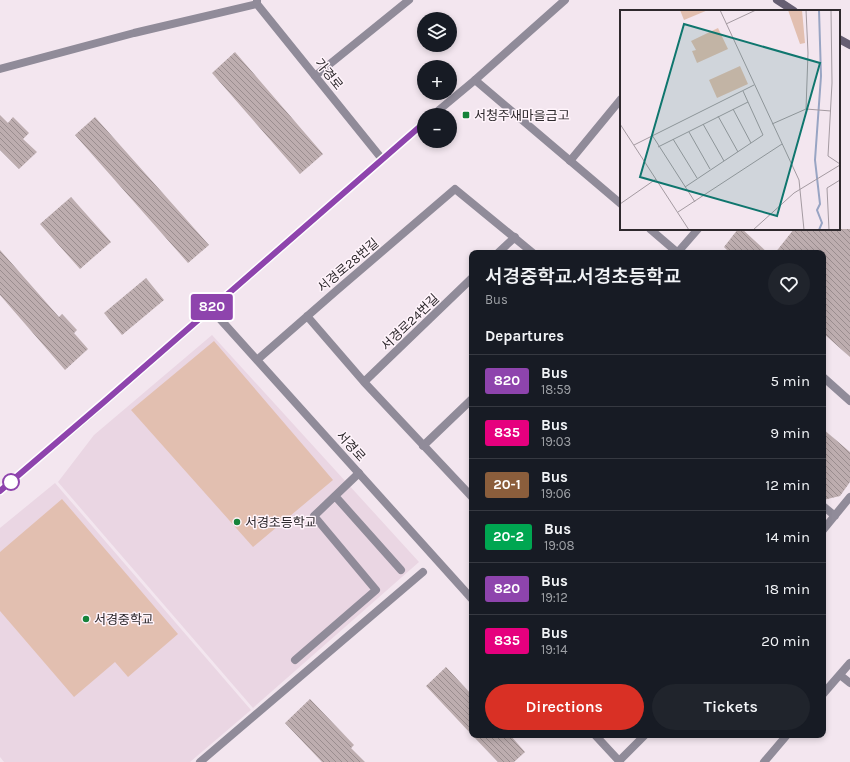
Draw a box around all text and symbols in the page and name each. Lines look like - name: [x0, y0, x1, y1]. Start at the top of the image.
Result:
- inset map: [620, 10, 840, 230]
- map controls: [417, 12, 457, 148]
- button: layers: [417, 12, 457, 52]
- street label: 가경로: [312, 55, 346, 93]
- button: +: [417, 60, 457, 100]
- button: −: [417, 108, 457, 148]
- place label: 서청주새마을금고: [474, 108, 570, 123]
- marker: 서청주새마을금고: [461, 110, 471, 120]
- street label: 서경로28번길: [314, 235, 382, 295]
- button: heart: [768, 263, 810, 305]
- text: 서경중학교.서경초등학교: [485, 266, 681, 288]
- street label: 서경로24번길: [378, 291, 442, 353]
- text: Bus: [485, 292, 508, 307]
- line badge: 820: [189, 294, 235, 320]
- text: 820: [199, 298, 225, 315]
- text: Departures: [485, 327, 564, 345]
- text: Bus: [541, 364, 568, 382]
- text: 820: [494, 372, 520, 389]
- text: 5 min: [770, 372, 810, 390]
- text: 18:59: [541, 382, 571, 397]
- text: Bus: [541, 416, 568, 434]
- text: 835: [494, 424, 520, 441]
- text: 9 min: [770, 424, 810, 442]
- street label: 서경로: [333, 428, 369, 464]
- text: 19:03: [541, 434, 571, 449]
- text: Bus: [541, 468, 568, 486]
- unlabelled marker: [2, 473, 20, 491]
- text: 20-1: [493, 476, 521, 493]
- text: 12 min: [765, 476, 810, 494]
- text: 19:06: [541, 486, 571, 501]
- place label: 서경초등학교: [245, 515, 317, 530]
- marker: 서경초등학교: [232, 517, 242, 527]
- text: Bus: [544, 520, 571, 538]
- text: 20-2: [493, 528, 524, 545]
- text: 14 min: [766, 528, 810, 546]
- text: 19:08: [544, 538, 575, 553]
- text: Bus: [541, 572, 568, 590]
- text: 820: [494, 580, 520, 597]
- text: 18 min: [765, 580, 810, 598]
- text: 19:12: [541, 590, 568, 605]
- place label: 서경중학교: [94, 612, 154, 627]
- marker: 서경중학교: [81, 614, 91, 624]
- text: Bus: [541, 624, 568, 642]
- text: 835: [494, 632, 520, 649]
- text: 20 min: [761, 632, 810, 650]
- text: 19:14: [541, 642, 567, 657]
- button: Directions: [485, 684, 644, 730]
- button: Tickets: [652, 684, 810, 730]

